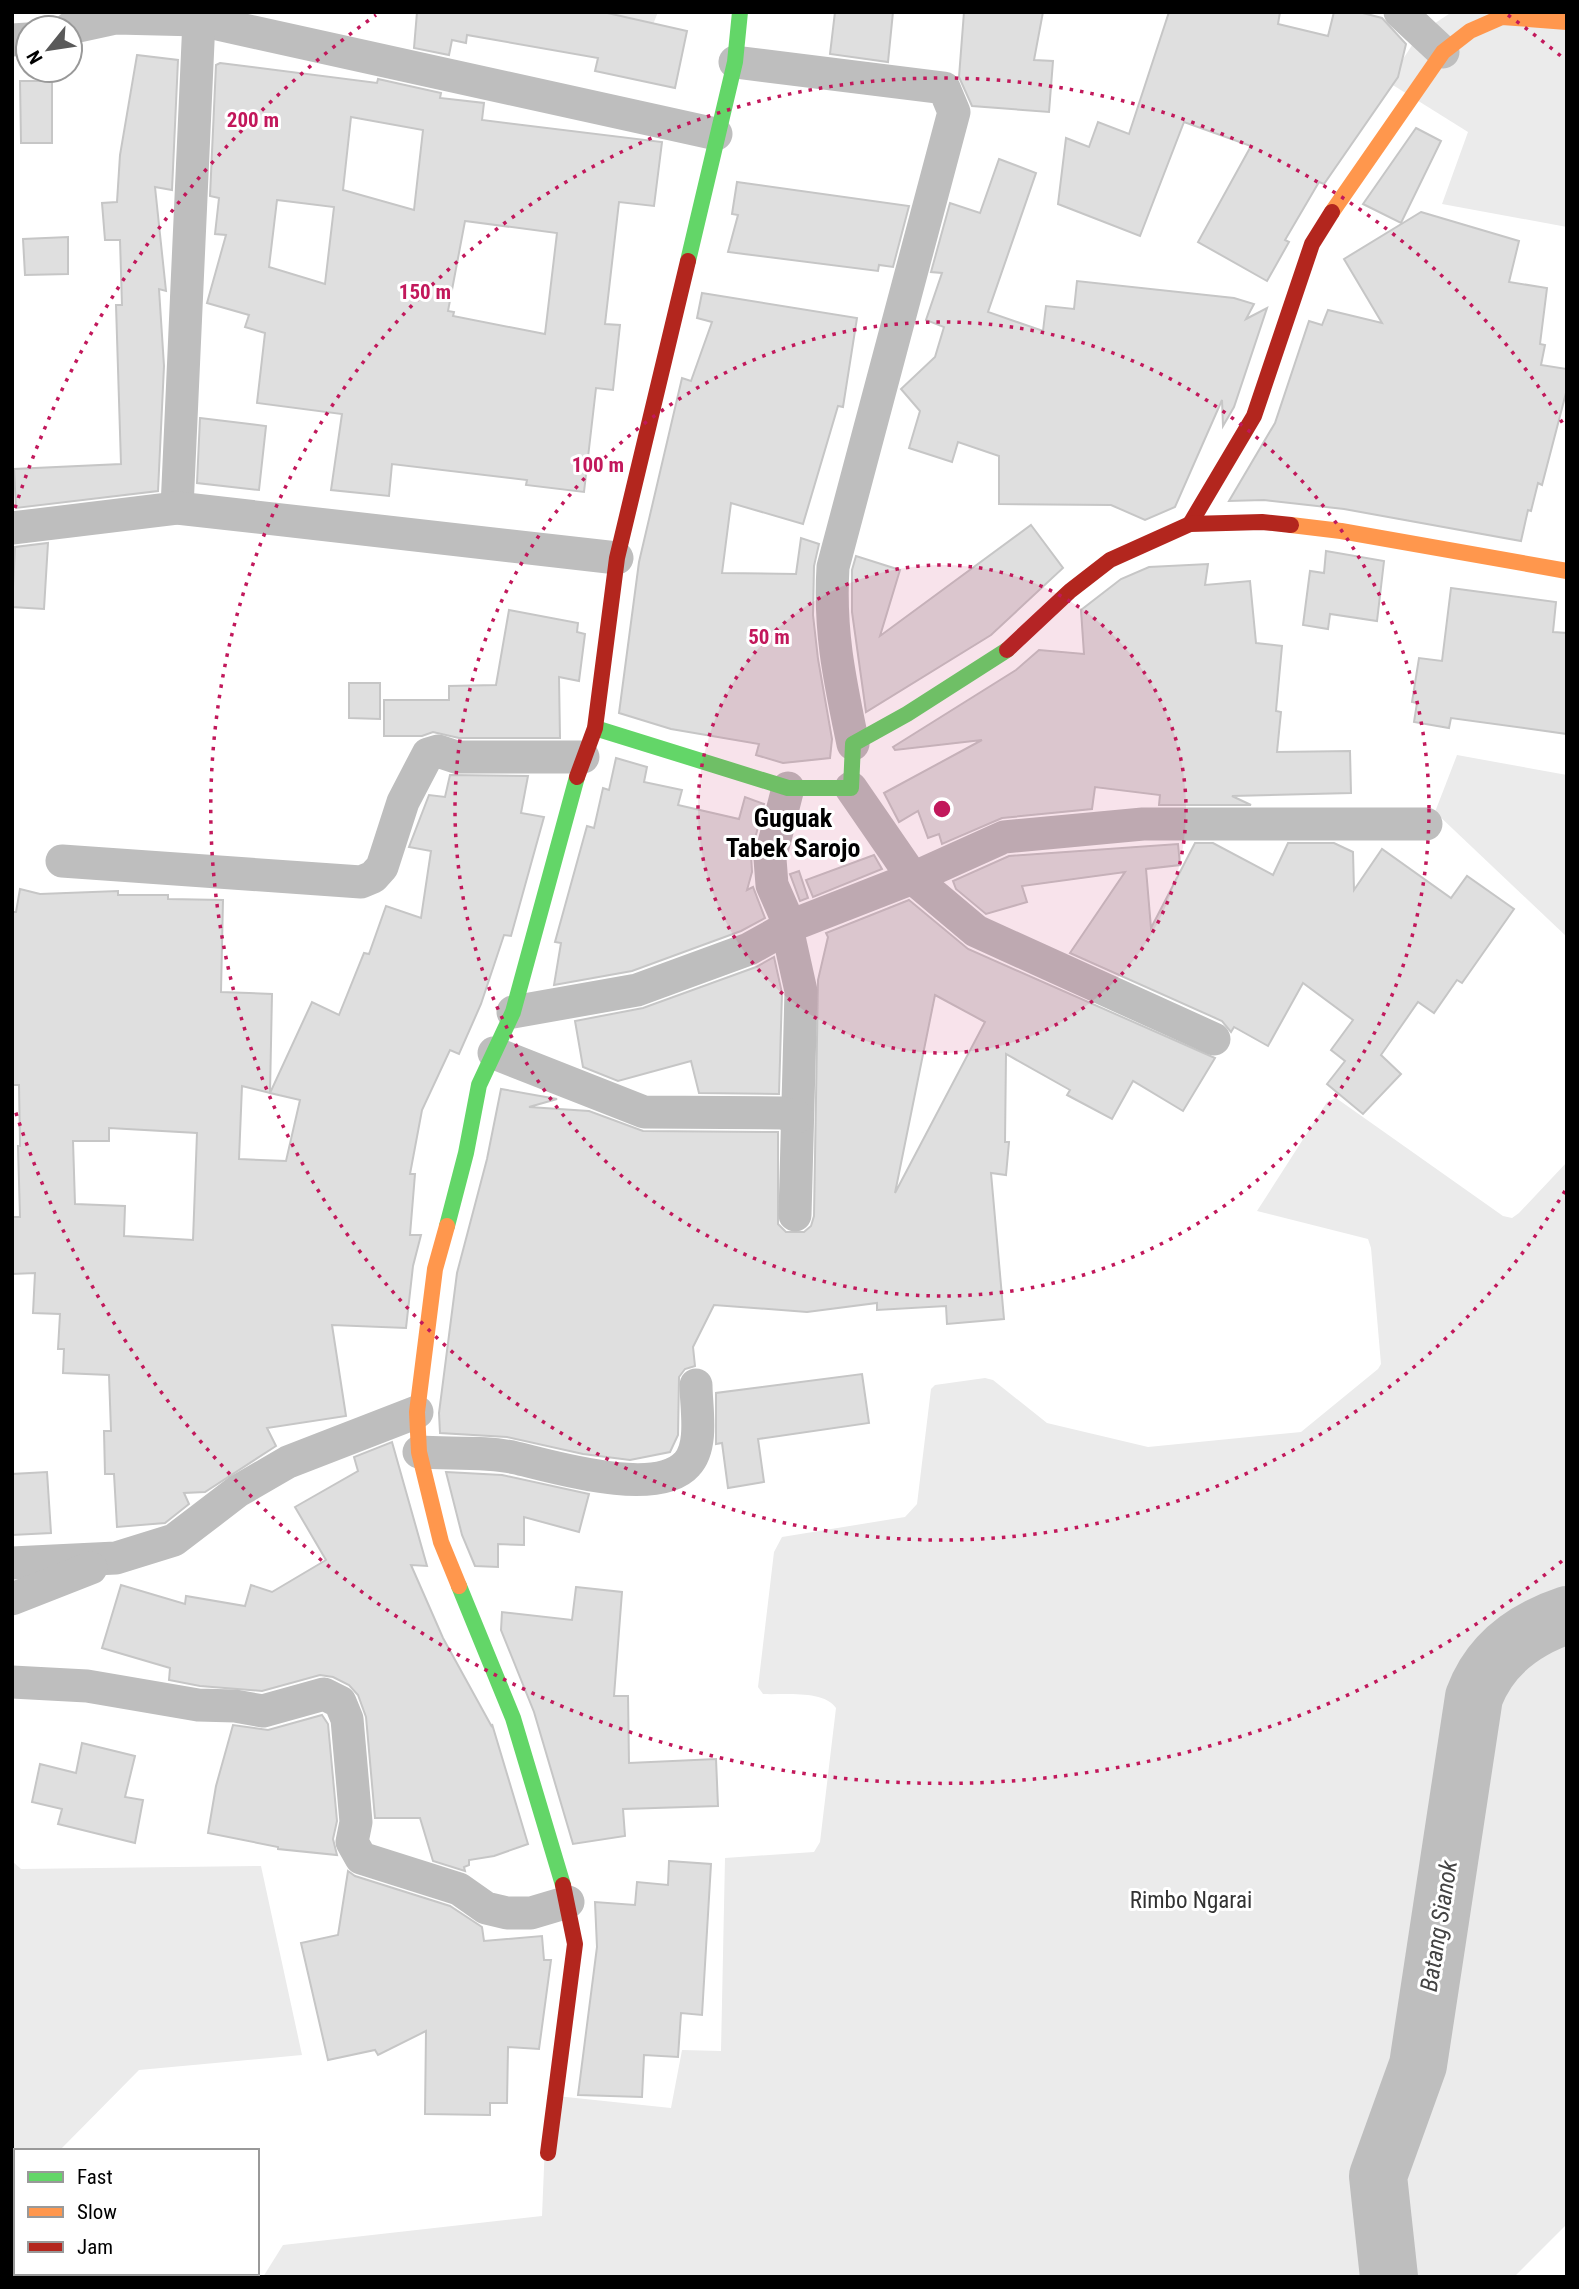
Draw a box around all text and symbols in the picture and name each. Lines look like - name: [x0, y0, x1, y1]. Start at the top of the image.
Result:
- north arrow: [14, 14, 84, 84]
- text: N: [22, 46, 48, 68]
- text: 200 m: [227, 108, 279, 132]
- text: 150 m: [399, 280, 451, 304]
- text: 100 m: [572, 453, 624, 477]
- text: 50 m: [748, 625, 790, 649]
- centre of rings: [930, 797, 954, 821]
- district label: Guguak Tabek Sarojo: [726, 803, 860, 863]
- water label: Batang Sianok: [1415, 1858, 1463, 1993]
- park label: Rimbo Ngarai: [1130, 1887, 1252, 1914]
- legend: [14, 2149, 259, 2275]
- text: Fast: [77, 2165, 113, 2189]
- text: Slow: [77, 2200, 117, 2224]
- text: Jam: [77, 2235, 113, 2259]

